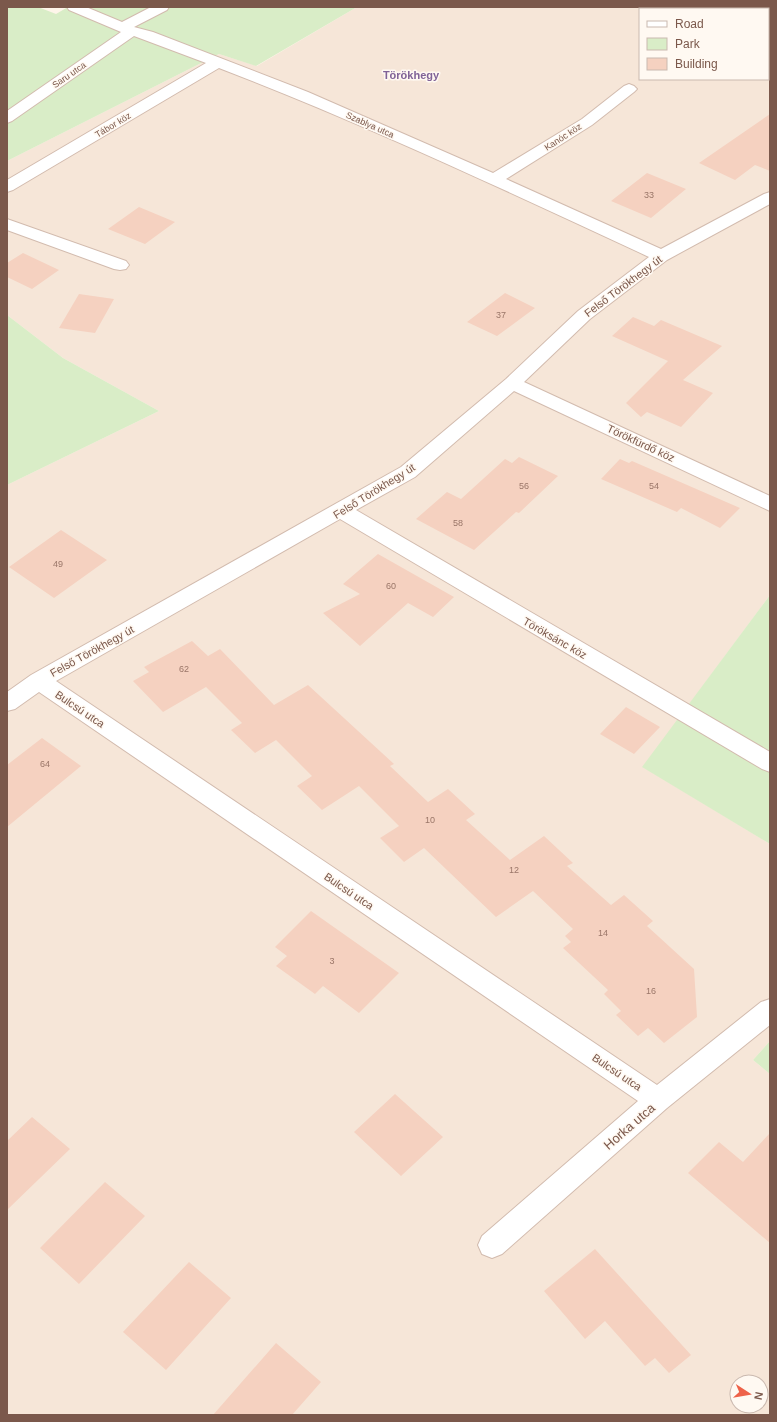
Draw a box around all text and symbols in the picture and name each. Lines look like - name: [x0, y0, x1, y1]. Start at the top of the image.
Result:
- legend: [639, 8, 769, 80]
- text: Road: [675, 17, 704, 31]
- text: Park: [675, 37, 701, 51]
- text: Building: [675, 57, 718, 71]
- street label: Saru utca: [50, 60, 88, 90]
- district label: Törökhegy: [383, 69, 440, 81]
- street label: Tábor köz: [93, 110, 133, 140]
- street label: Szablya utca: [344, 110, 396, 140]
- street label: Kanóc köz: [543, 121, 584, 153]
- house number: 33: [644, 190, 654, 200]
- street label: Felső Törökhegy út: [582, 253, 664, 319]
- house number: 37: [496, 310, 506, 320]
- street label: Törökfürdő köz: [605, 422, 677, 464]
- street label: Felső Törökhegy út: [331, 461, 417, 521]
- house number: 56: [519, 481, 529, 491]
- house number: 54: [649, 481, 659, 491]
- house number: 58: [453, 518, 463, 528]
- house number: 49: [53, 559, 63, 569]
- house number: 60: [386, 581, 396, 591]
- street label: Töröksánc köz: [521, 615, 589, 661]
- street label: Felső Törökhegy út: [48, 623, 136, 679]
- house number: 62: [179, 664, 189, 674]
- street label: Bulcsú utca: [53, 688, 108, 730]
- house number: 64: [40, 759, 50, 769]
- house number: 10: [425, 815, 435, 825]
- house number: 12: [509, 865, 519, 875]
- street label: Bulcsú utca: [322, 870, 377, 912]
- house number: 14: [598, 928, 608, 938]
- house number: 3: [329, 956, 335, 966]
- house number: 16: [646, 986, 656, 996]
- street label: Bulcsú utca: [590, 1051, 645, 1093]
- street label: Horka utca: [601, 1100, 659, 1153]
- north arrow: [729, 1374, 769, 1414]
- text: N: [752, 1391, 765, 1401]

